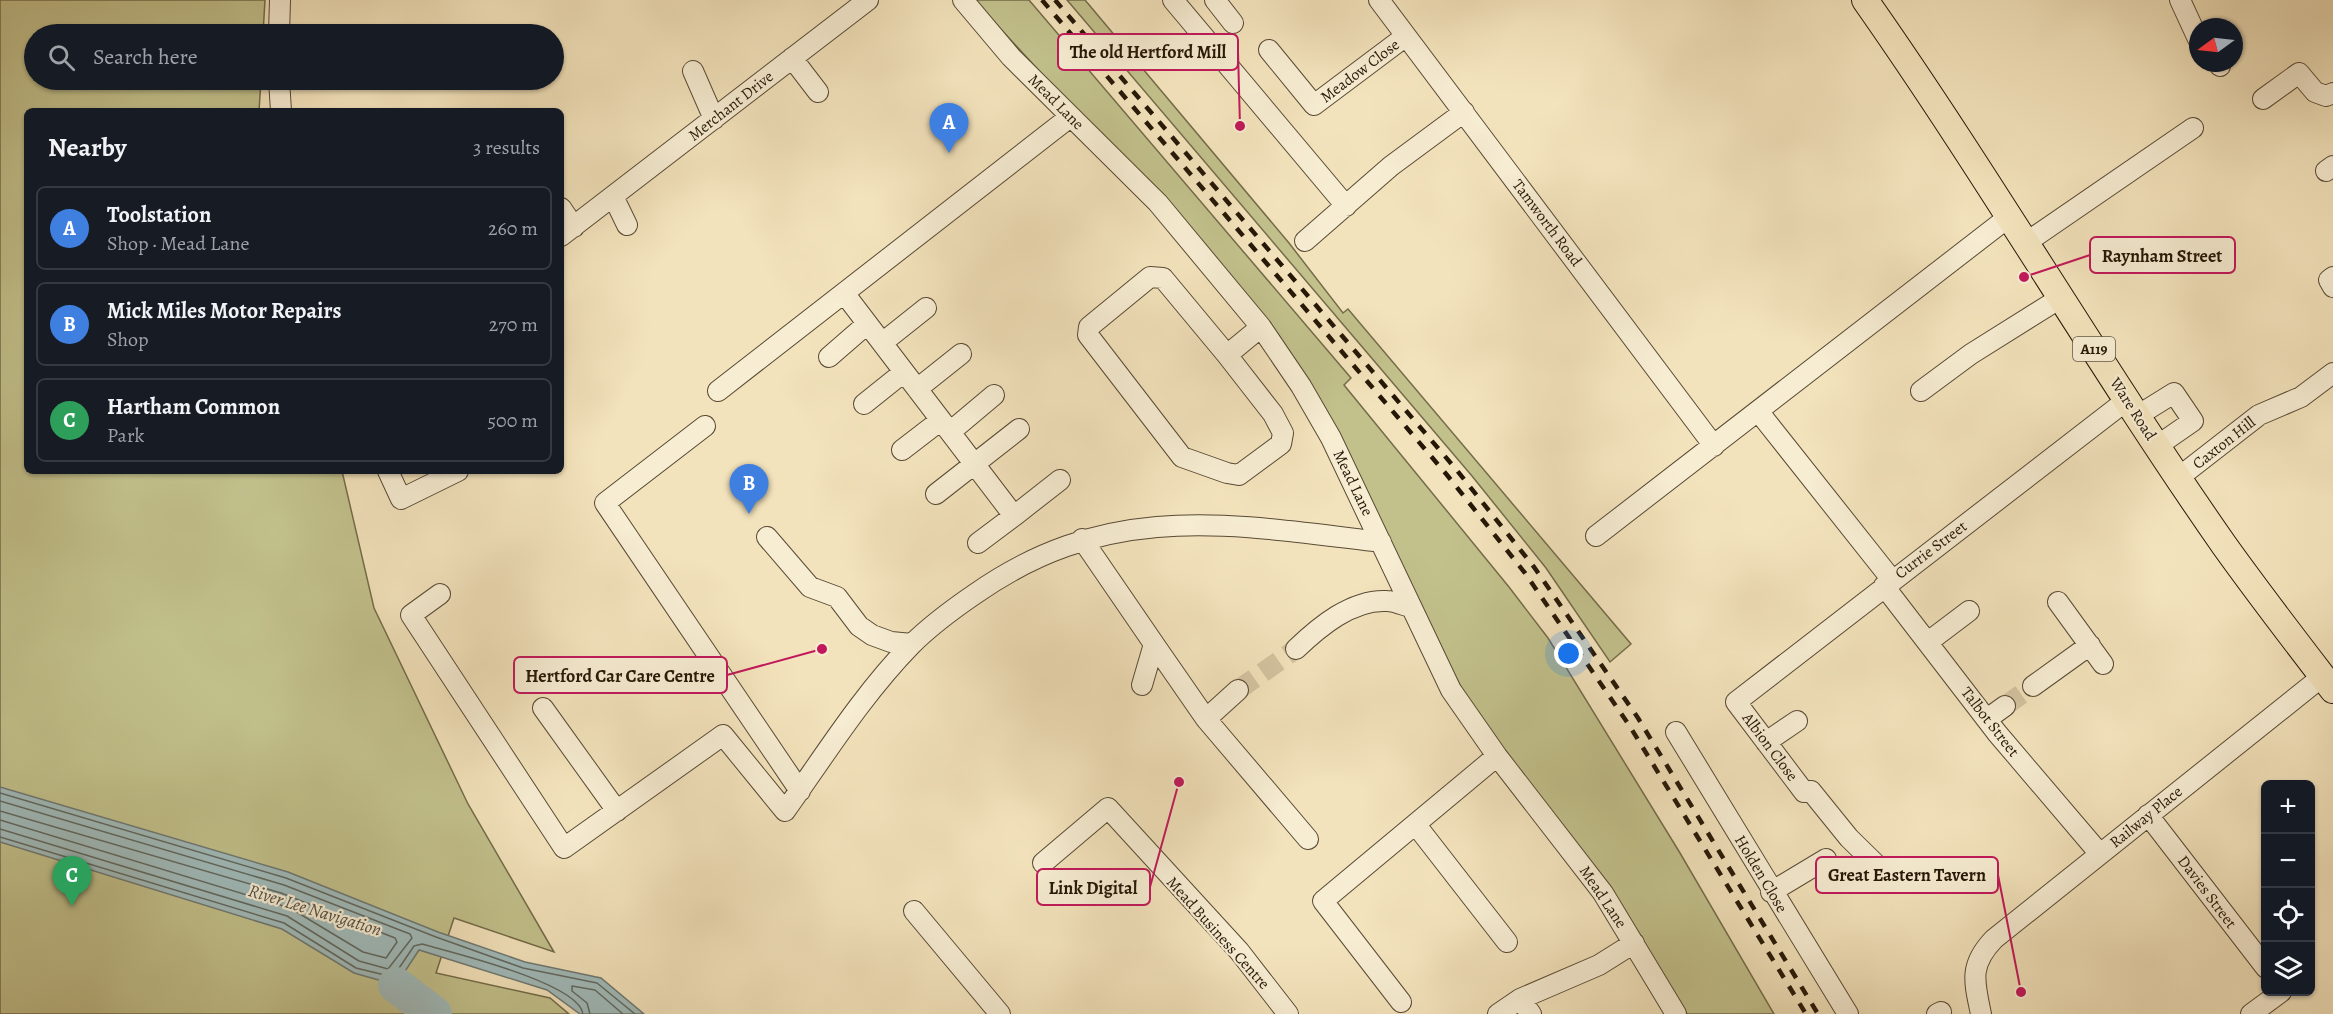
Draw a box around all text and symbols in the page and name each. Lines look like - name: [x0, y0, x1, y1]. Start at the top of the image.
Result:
- north arrow: [2189, 18, 2243, 72]
- search box: [24, 24, 564, 90]
- callout: The old Hertford Mill: [1058, 34, 1238, 70]
- street label: Meadow Close: [1316, 34, 1404, 108]
- text: The old Hertford Mill: [1070, 40, 1227, 64]
- icon: search: [45, 41, 78, 74]
- text: Search here: [93, 42, 198, 72]
- street label: Merchant Drive: [684, 66, 778, 146]
- street label: Mead Lane: [1023, 69, 1089, 135]
- pin: A: [930, 104, 968, 153]
- text: Nearby: [48, 130, 127, 165]
- text: 3 results: [473, 134, 540, 161]
- street label: Tamworth Road: [1507, 175, 1587, 271]
- text: Toolstation: [107, 200, 211, 230]
- text: A: [63, 215, 76, 242]
- text: 260 m: [488, 215, 538, 242]
- text: Shop · Mead Lane: [107, 230, 249, 257]
- callout: Raynham Street: [2090, 237, 2235, 273]
- text: Raynham Street: [2102, 244, 2222, 268]
- text: Mick Miles Motor Repairs: [107, 296, 341, 326]
- text: B: [63, 311, 76, 338]
- text: 270 m: [489, 311, 538, 338]
- text: Shop: [107, 326, 149, 353]
- road number: A119: [2073, 337, 2115, 361]
- street label: Ware Road: [2104, 373, 2162, 445]
- text: Hartham Common: [107, 392, 280, 422]
- text: C: [63, 407, 76, 434]
- text: 500 m: [487, 407, 538, 434]
- street label: Caxton Hill: [2188, 411, 2260, 475]
- text: Park: [107, 422, 145, 449]
- street label: Mead Lane: [1328, 446, 1378, 520]
- pin: B: [730, 464, 768, 514]
- street label: Currie Street: [1890, 516, 1972, 584]
- your location: [1554, 639, 1583, 668]
- callout: Hertford Car Care Centre: [514, 657, 727, 693]
- text: Hertford Car Care Centre: [525, 664, 715, 688]
- street label: Talbot Street: [1956, 682, 2024, 762]
- street label: Albion Close: [1736, 707, 1803, 786]
- map controls: [2261, 780, 2315, 996]
- button: +: [2261, 780, 2315, 834]
- street label: Railway Place: [2105, 781, 2187, 853]
- street label: Holden Close: [1729, 831, 1793, 917]
- button: −: [2261, 834, 2315, 888]
- street label: Davies Street: [2172, 851, 2242, 933]
- pin: C: [52, 856, 92, 906]
- callout: Great Eastern Tavern: [1816, 857, 1998, 893]
- street label: Mead Lane: [1574, 861, 1632, 933]
- text: Great Eastern Tavern: [1828, 863, 1986, 887]
- callout: Link Digital: [1037, 869, 1150, 905]
- street label: Mead Business Centre: [1161, 872, 1275, 994]
- text: Link Digital: [1049, 876, 1138, 900]
- water label: River Lee Navigation: [246, 878, 385, 942]
- button: locate: [2261, 888, 2315, 942]
- button: layers: [2261, 942, 2315, 996]

